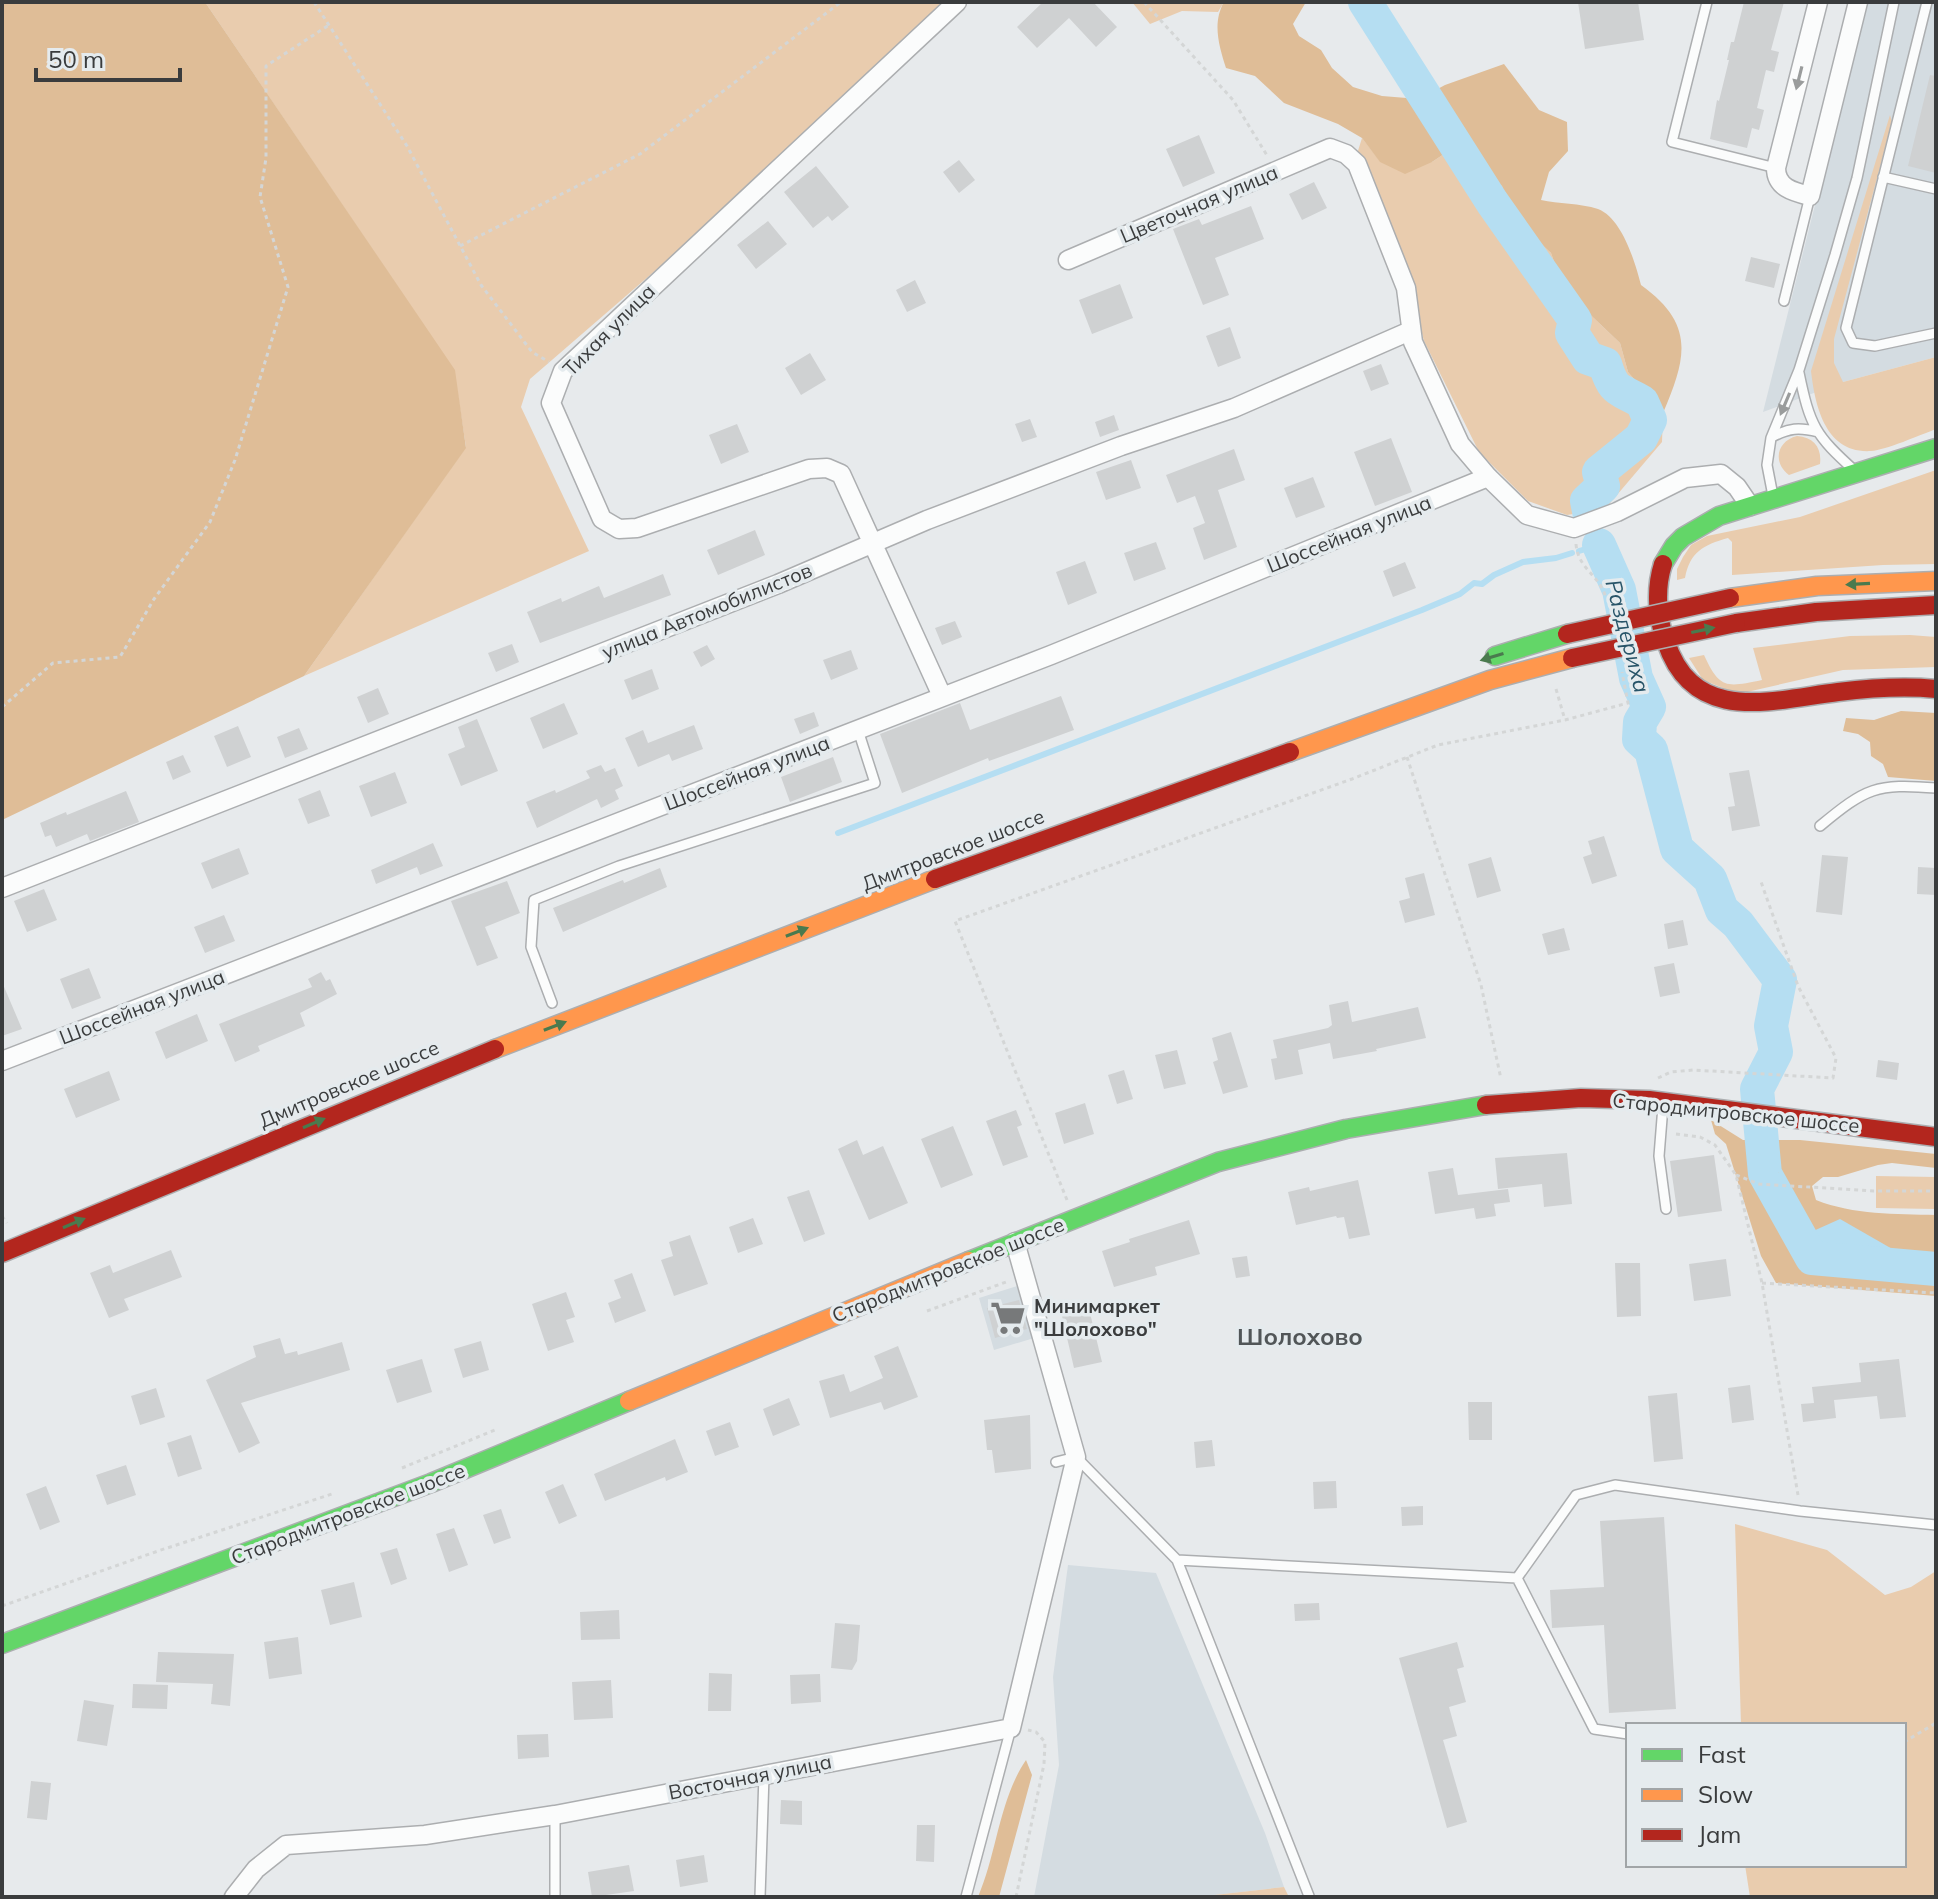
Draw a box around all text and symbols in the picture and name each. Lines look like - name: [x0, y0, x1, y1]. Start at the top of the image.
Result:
- scale bar: [36, 32, 180, 82]
- text: 50 m: [48, 44, 104, 74]
- one-way arrow: [1792, 65, 1804, 90]
- street label: Цветочная улица: [1116, 159, 1281, 248]
- street label: Тихая улица: [557, 278, 660, 381]
- one-way arrow: [1778, 392, 1791, 416]
- street label: Шоссейная улица: [1263, 489, 1435, 578]
- street label: улица Автомобилистов: [598, 557, 816, 664]
- water label: Раздериха: [1599, 576, 1657, 696]
- one-way arrow: [1845, 578, 1870, 591]
- one-way arrow: [1691, 623, 1716, 636]
- one-way arrow: [1480, 651, 1504, 664]
- street label: Шоссейная улица: [661, 729, 833, 816]
- street label: Дмитровское шоссе: [858, 803, 1048, 896]
- one-way arrow: [785, 925, 809, 938]
- street label: Шоссейная улица: [56, 963, 228, 1050]
- one-way arrow: [543, 1019, 567, 1032]
- street label: Дмитровское шоссе: [255, 1034, 443, 1133]
- street label: Стародмитровское шоссе: [1611, 1087, 1861, 1138]
- one-way arrow: [302, 1116, 326, 1129]
- street label: Стародмитровское шоссе: [828, 1211, 1068, 1328]
- one-way arrow: [62, 1216, 86, 1229]
- place label: Минимаркет "Шолохово": [1034, 1293, 1160, 1341]
- supermarket icon: Минимаркет "Шолохово": [989, 1299, 1027, 1337]
- district label: Шолохово: [1237, 1321, 1363, 1351]
- street label: Стародмитровское шоссе: [227, 1457, 468, 1570]
- legend: [1626, 1723, 1906, 1867]
- text: Fast: [1698, 1739, 1746, 1769]
- street label: Восточная улица: [666, 1748, 834, 1805]
- text: Slow: [1698, 1779, 1753, 1809]
- text: Jam: [1698, 1819, 1741, 1849]

